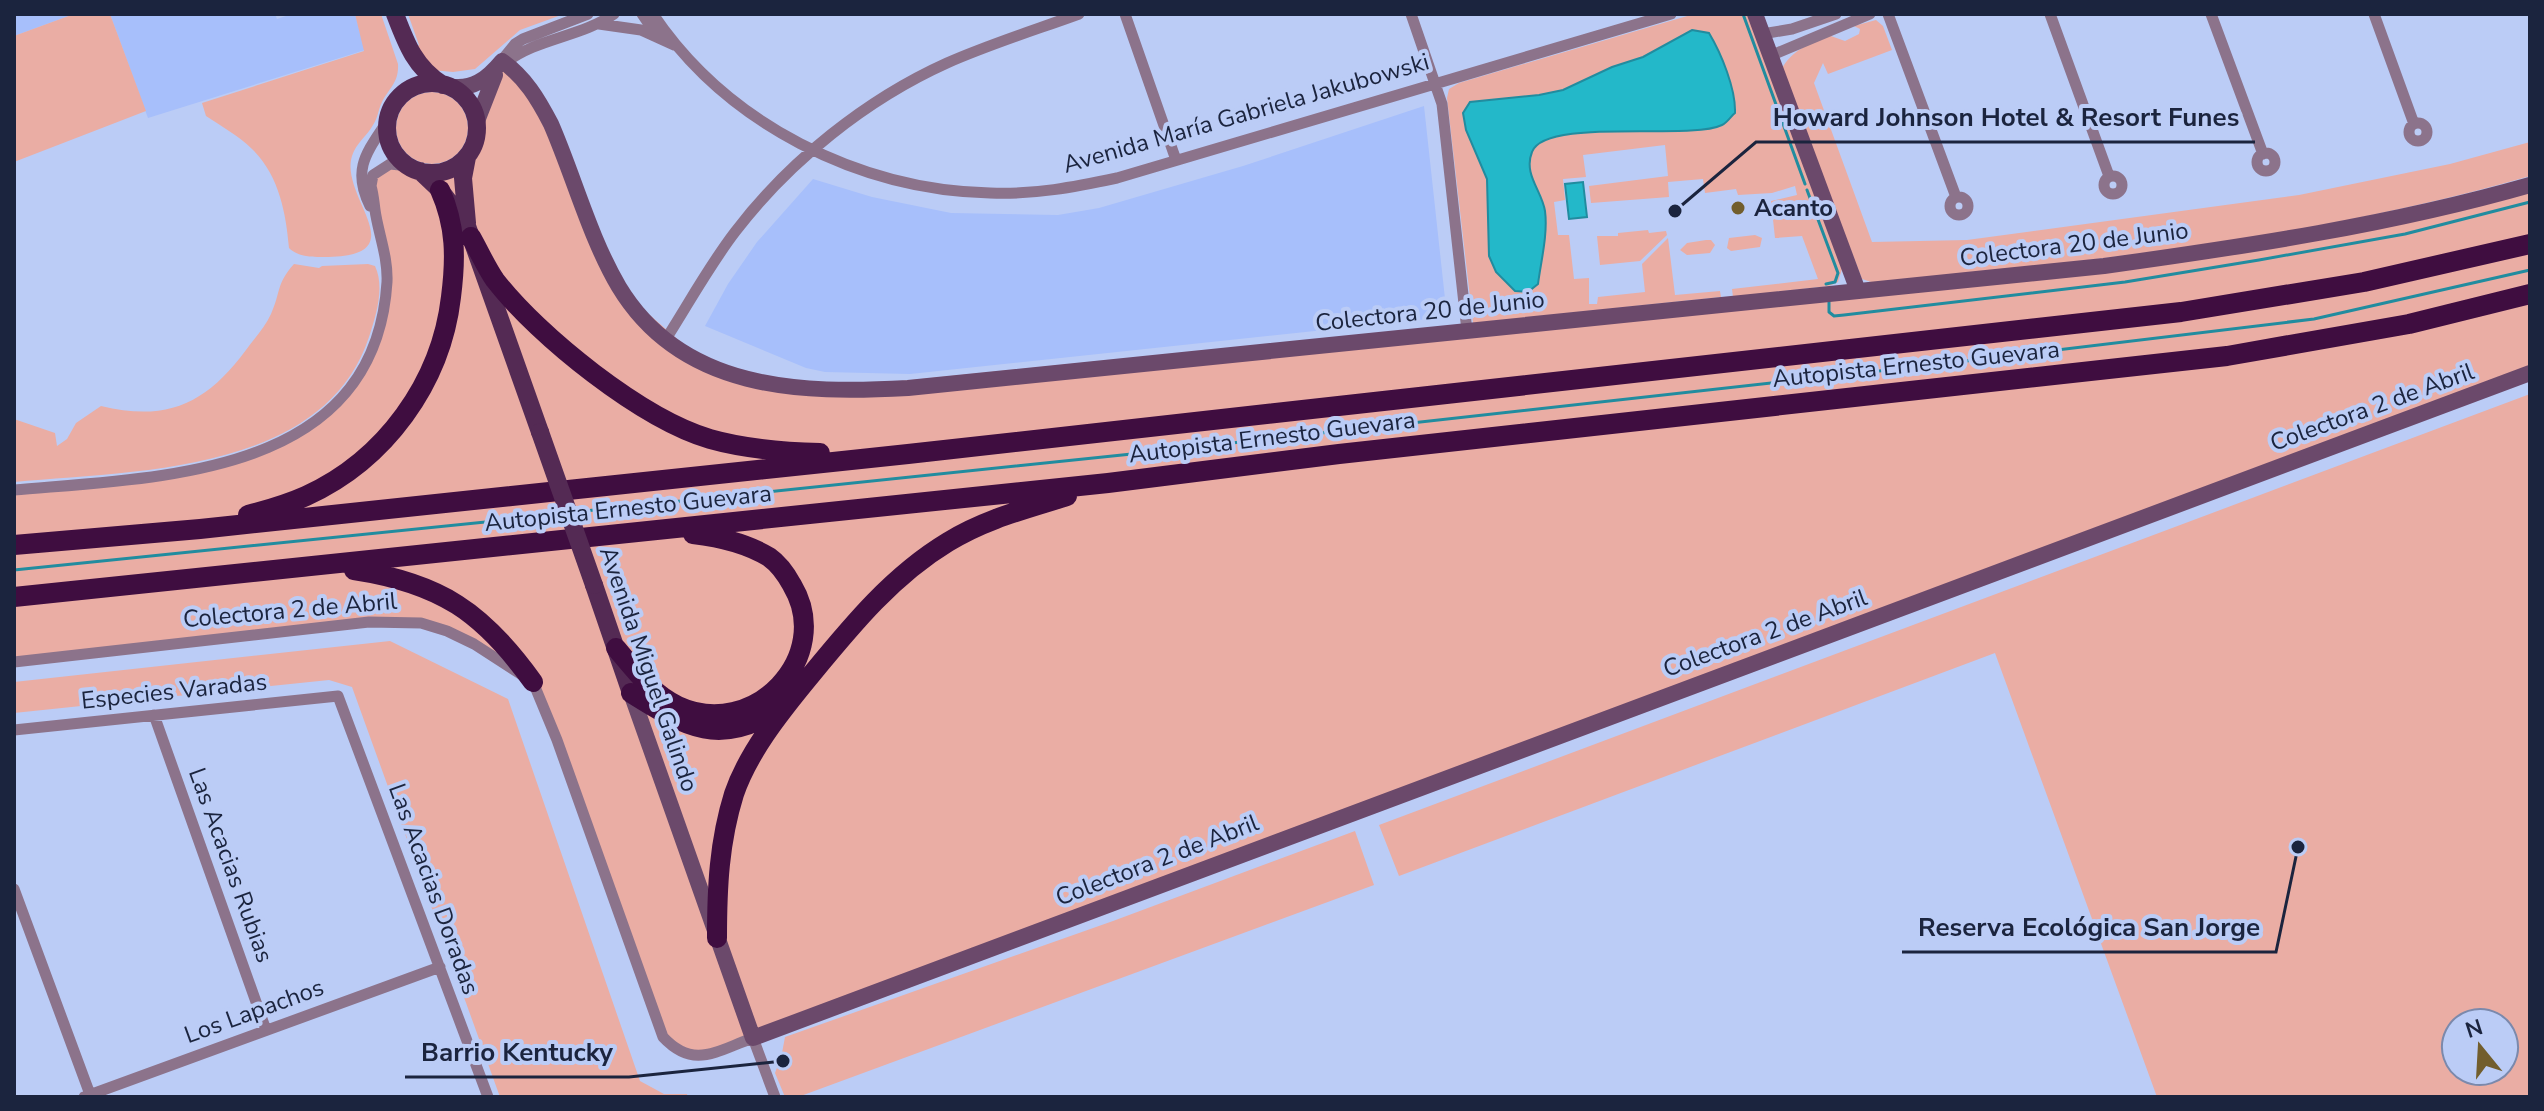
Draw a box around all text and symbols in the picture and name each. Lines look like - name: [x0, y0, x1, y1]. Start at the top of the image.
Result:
- street label: Avenida María Gabriela Jakubowski: [1059, 45, 1433, 181]
- callout: Howard Johnson Hotel & Resort Funes: [1756, 92, 2255, 142]
- text: Howard Johnson Hotel & Resort Funes: [1773, 100, 2239, 135]
- place label: Acanto: [1754, 192, 1833, 224]
- marker: Acanto: [1729, 199, 1747, 217]
- street label: Colectora 20 de Junio: [1958, 214, 2190, 274]
- street label: Colectora 20 de Junio: [1314, 283, 1546, 339]
- street label: Autopista Ernesto Guevara: [1771, 333, 2061, 395]
- street label: Colectora 2 de Abril: [2266, 355, 2478, 459]
- street label: Autopista Ernesto Guevara: [1127, 404, 1417, 470]
- street label: Autopista Ernesto Guevara: [483, 477, 773, 539]
- street label: Avenida Miguel Galindo: [592, 542, 706, 796]
- street label: Colectora 2 de Abril: [1659, 581, 1871, 685]
- street label: Colectora 2 de Abril: [182, 585, 398, 635]
- street label: Especies Varadas: [80, 665, 268, 717]
- street label: Las Acacias Rubias: [181, 763, 281, 967]
- street label: Las Acacias Doradas: [381, 779, 487, 999]
- street label: Colectora 2 de Abril: [1051, 807, 1263, 913]
- callout: Reserva Ecológica San Jorge: [1902, 902, 2276, 952]
- text: Reserva Ecológica San Jorge: [1918, 910, 2260, 945]
- street label: Los Lapachos: [180, 971, 328, 1051]
- north arrow: [2440, 1007, 2520, 1087]
- text: N: [2462, 1012, 2487, 1046]
- callout: Barrio Kentucky: [405, 1027, 629, 1077]
- text: Barrio Kentucky: [421, 1035, 613, 1070]

